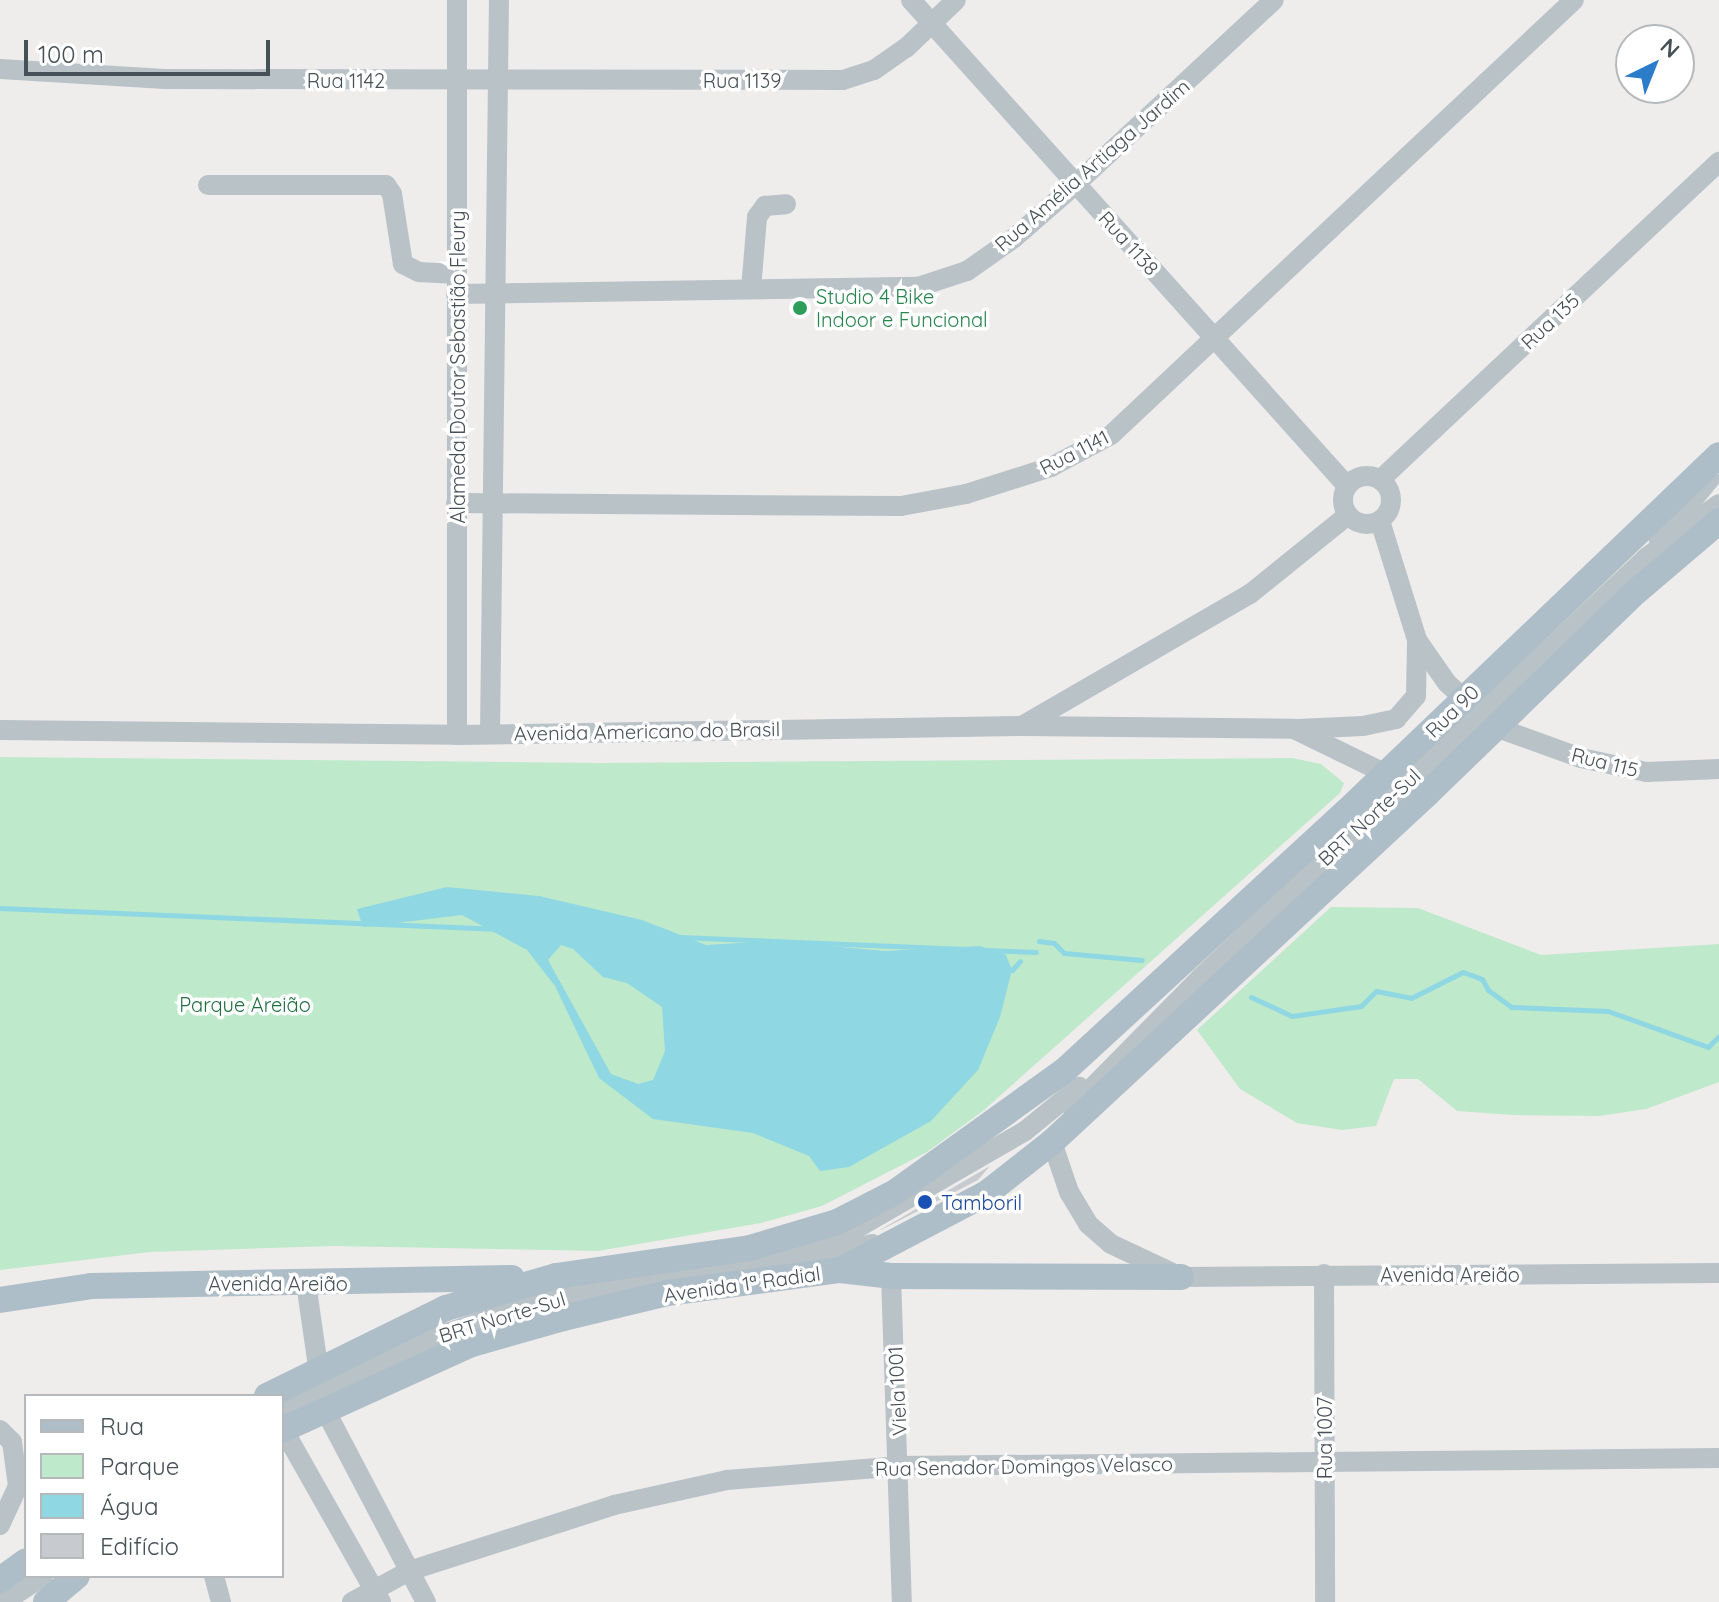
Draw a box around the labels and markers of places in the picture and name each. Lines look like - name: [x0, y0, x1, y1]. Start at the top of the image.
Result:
- place label: Studio 4 Bike Indoor e Funcional: [816, 284, 988, 331]
- marker: Studio 4 Bike Indoor e Funcional: [791, 299, 809, 317]
- place label: Tamboril: [941, 1190, 1022, 1214]
- marker: Tamboril: [916, 1193, 934, 1211]

